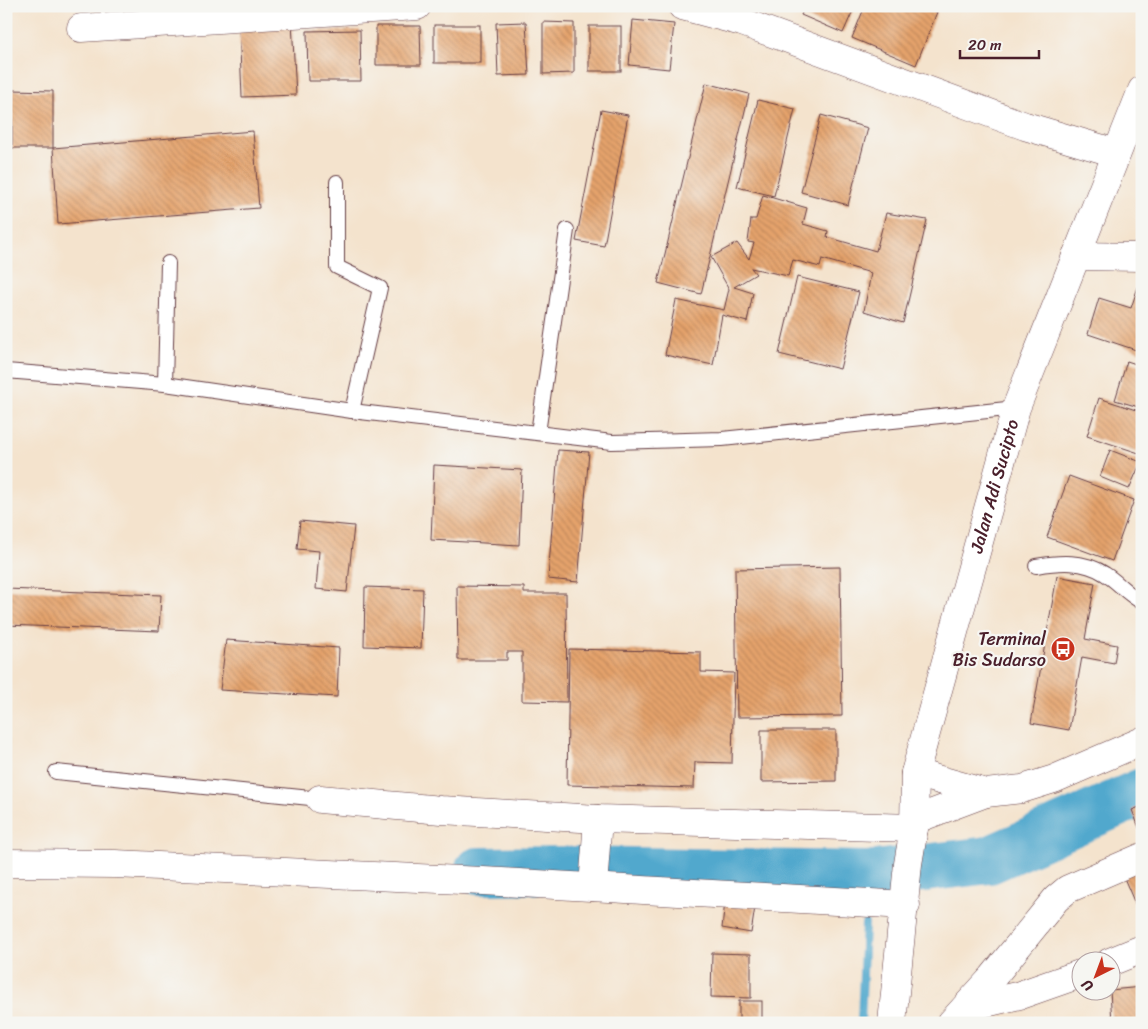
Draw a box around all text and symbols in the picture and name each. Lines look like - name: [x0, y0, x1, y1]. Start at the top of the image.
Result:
- scale bar: [960, 28, 1039, 60]
- text: 20 m: [968, 32, 1002, 58]
- street label: Jalan Adi Sucipto: [960, 415, 1028, 558]
- place label: Terminal Bis Sudarso: [952, 623, 1047, 676]
- bus stop icon: Terminal Bis Sudarso: [1050, 636, 1076, 662]
- north arrow: [1070, 952, 1120, 1002]
- text: U: [1075, 972, 1099, 998]

